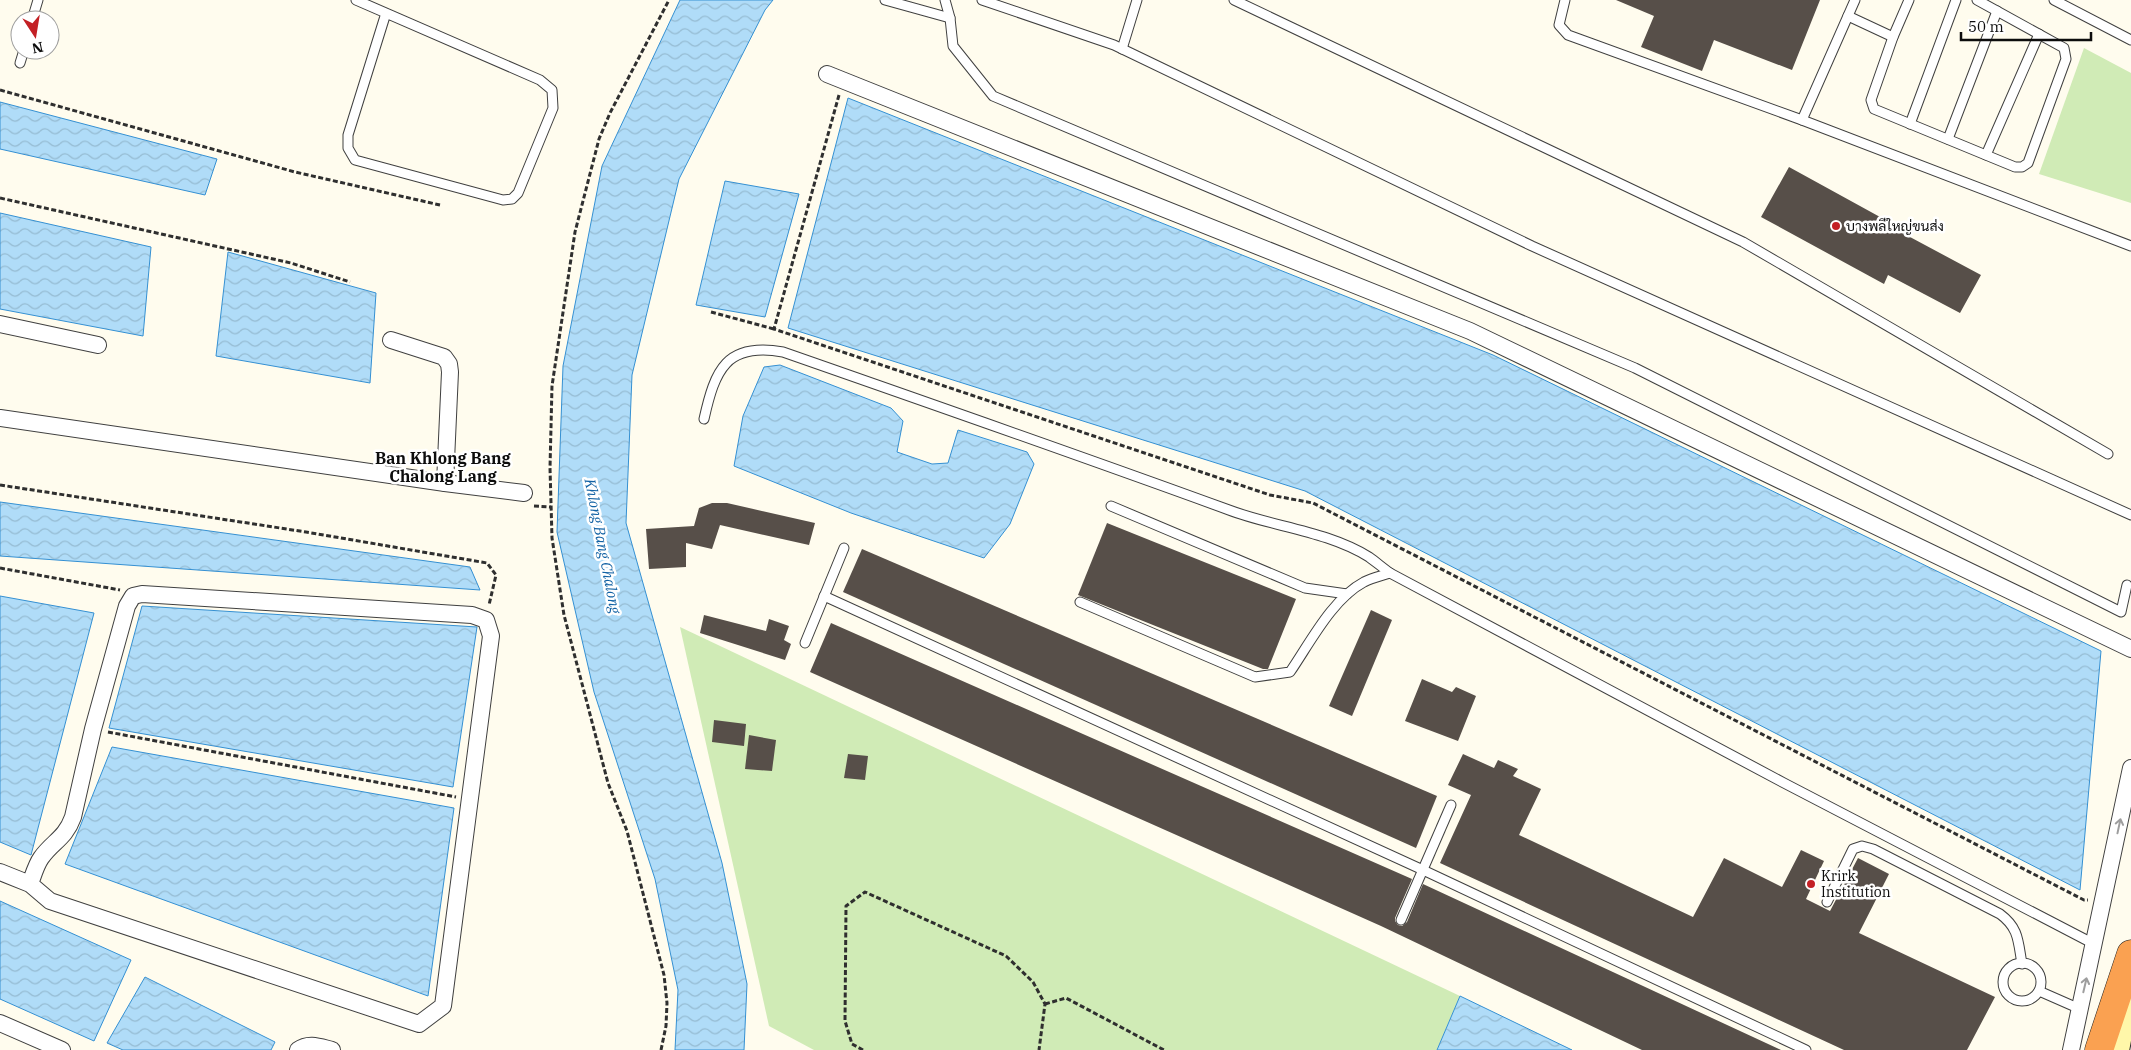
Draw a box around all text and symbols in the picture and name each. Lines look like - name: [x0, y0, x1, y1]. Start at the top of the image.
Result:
- north arrow: [10, 10, 60, 60]
- scale bar: [1961, 10, 2091, 42]
- text: 50 m: [1968, 17, 2004, 36]
- text: N: [30, 38, 45, 58]
- place label: บางพลีใหญ่ขนส่ง: [1846, 217, 1944, 235]
- marker: บางพลีใหญ่ขนส่ง: [1830, 220, 1842, 232]
- district label: Ban Khlong Bang Chalong Lang: [375, 448, 512, 486]
- water label: Khlong Bang Chalong: [580, 476, 626, 616]
- one-way arrow: [2115, 819, 2124, 835]
- place label: Krirk Institution: [1821, 867, 1891, 901]
- marker: Krirk Institution: [1805, 878, 1817, 890]
- one-way arrow: [2081, 978, 2090, 994]

